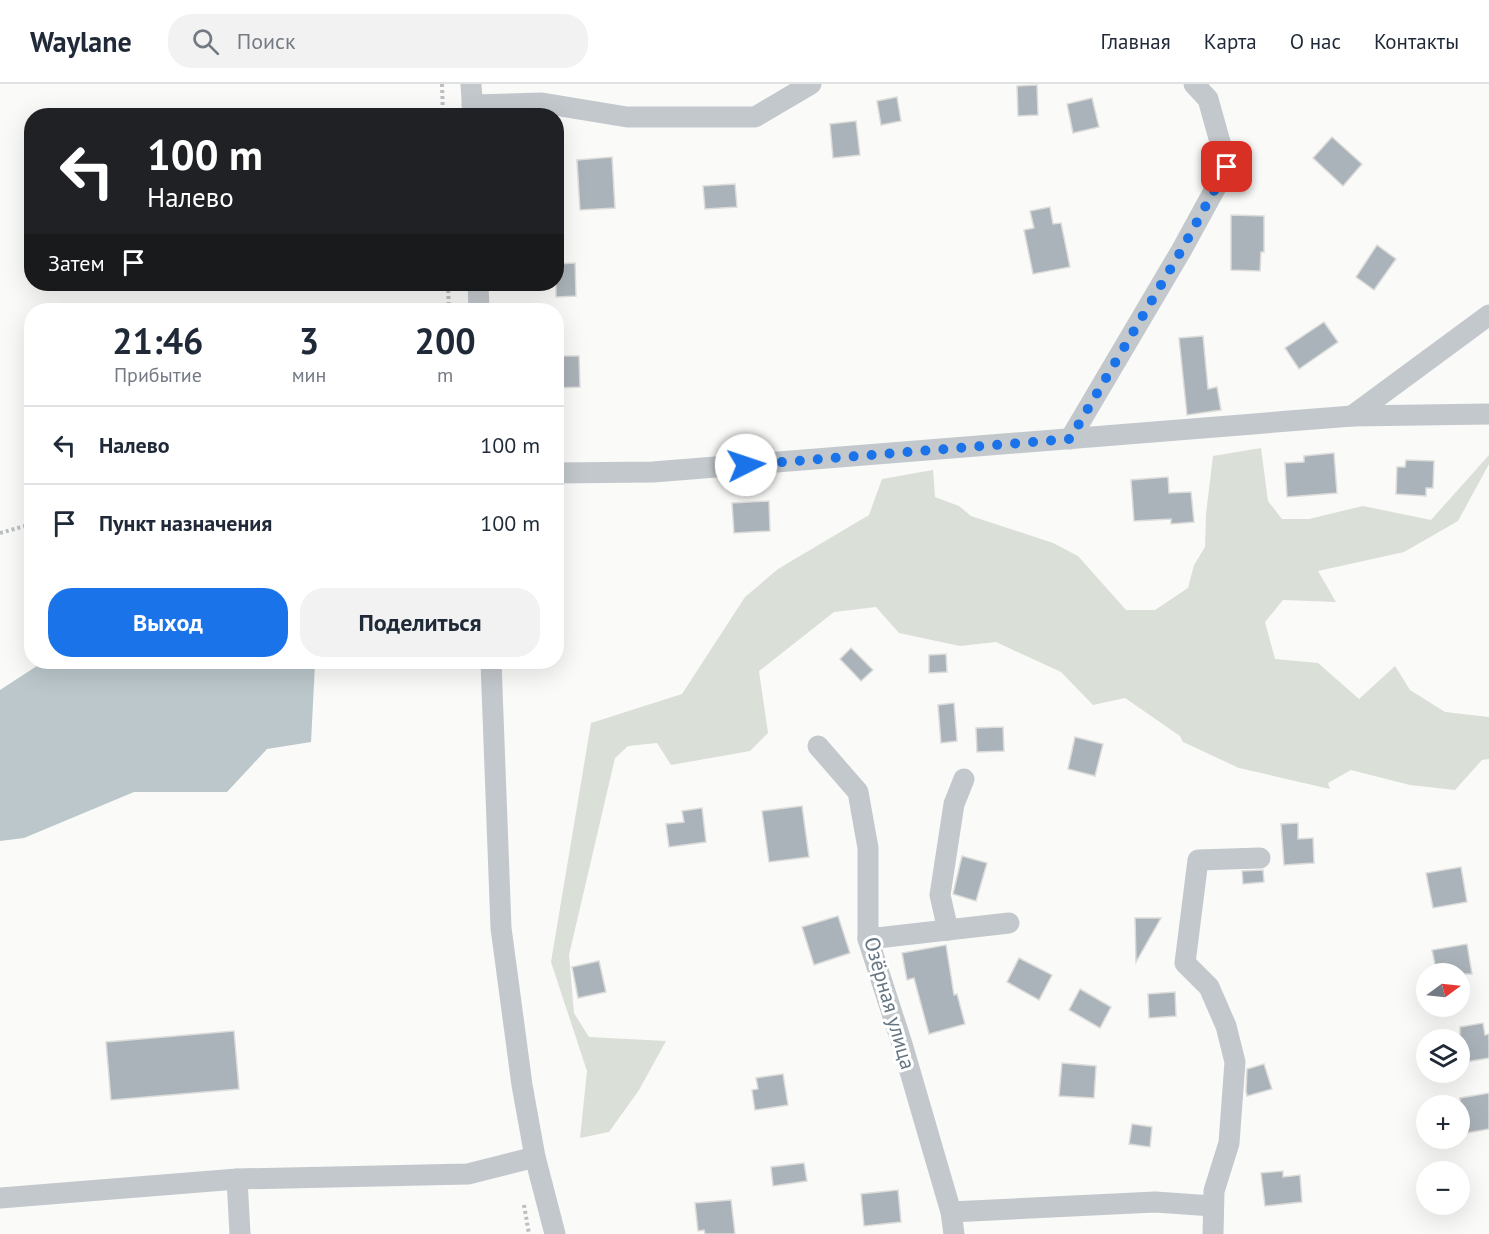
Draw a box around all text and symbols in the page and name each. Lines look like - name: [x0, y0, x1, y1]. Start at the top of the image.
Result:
- search box: [168, 14, 588, 68]
- text: Waylane: [30, 23, 132, 60]
- icon: search: [189, 25, 222, 58]
- text: Поиск: [237, 27, 295, 55]
- text: Главная: [1100, 28, 1171, 55]
- text: Карта: [1204, 28, 1257, 55]
- text: О нас: [1290, 28, 1341, 55]
- text: Контакты: [1374, 28, 1459, 55]
- text: 100 m: [147, 127, 263, 182]
- icon: left: [48, 132, 126, 210]
- pin: [1201, 141, 1252, 192]
- icon: arrive: [1210, 150, 1243, 183]
- text: Налево: [147, 180, 234, 214]
- icon: arrive: [117, 246, 150, 279]
- text: Затем: [48, 249, 105, 277]
- text: 21:46: [112, 317, 204, 364]
- text: 3: [299, 317, 319, 364]
- text: 200: [415, 317, 476, 364]
- text: Прибытие: [114, 362, 202, 388]
- text: мин: [292, 362, 326, 388]
- text: m: [437, 362, 453, 388]
- icon: left: [48, 429, 81, 462]
- text: Налево: [99, 431, 170, 459]
- text: 100 m: [480, 431, 540, 459]
- position arrow: [714, 433, 778, 497]
- icon: arrive: [48, 507, 81, 540]
- text: Пункт назначения: [99, 509, 272, 537]
- text: 100 m: [480, 509, 540, 537]
- button: Выход: [48, 588, 288, 657]
- button: Поделиться: [300, 588, 540, 657]
- street label: Озёрная улица: [858, 934, 922, 1072]
- north arrow: [1416, 963, 1470, 1017]
- map controls: [1416, 963, 1470, 1215]
- button: layers: [1416, 1029, 1470, 1083]
- button: +: [1416, 1095, 1470, 1149]
- button: −: [1416, 1161, 1470, 1215]

